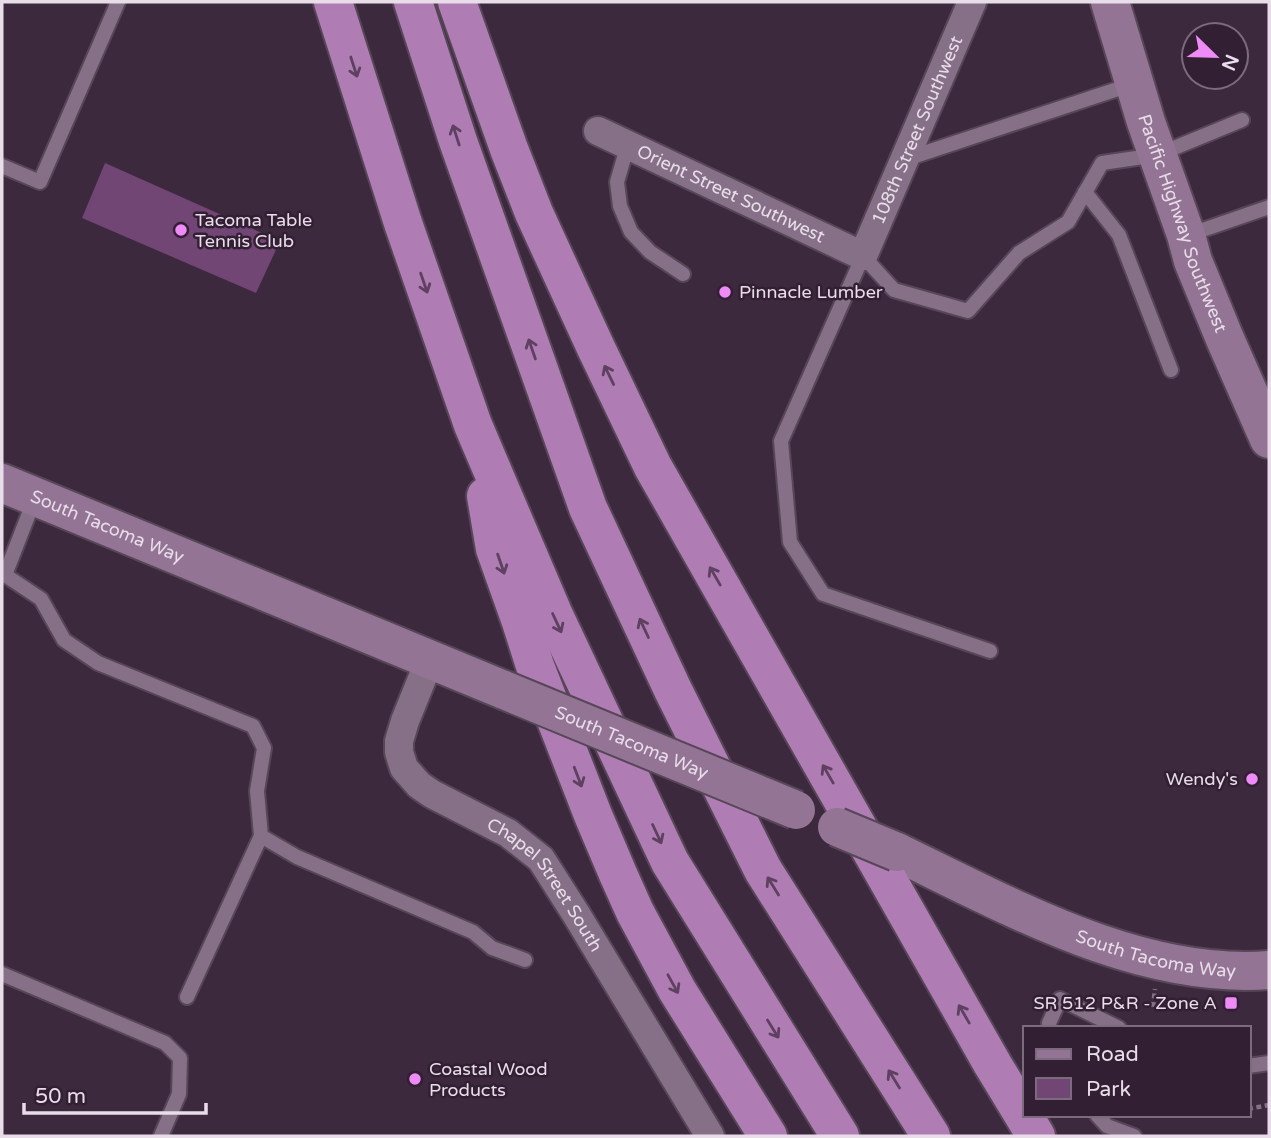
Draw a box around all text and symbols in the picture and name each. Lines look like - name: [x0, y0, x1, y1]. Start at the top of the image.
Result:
- north arrow: [1180, 21, 1250, 91]
- street label: 108th Street Southwest: [867, 32, 967, 228]
- text: N: [1217, 51, 1243, 74]
- one-way arrow: [348, 56, 361, 78]
- street label: Pacific Highway Southwest: [1133, 112, 1232, 336]
- one-way arrow: [449, 124, 461, 146]
- street label: Orient Street Southwest: [633, 140, 829, 247]
- place label: Tacoma Table Tennis Club: [195, 209, 312, 252]
- marker: Tacoma Table Tennis Club: [173, 222, 189, 238]
- one-way arrow: [419, 272, 431, 294]
- place label: Pinnacle Lumber: [739, 281, 883, 303]
- marker: Pinnacle Lumber: [717, 284, 733, 300]
- one-way arrow: [525, 339, 537, 361]
- one-way arrow: [602, 365, 615, 386]
- street label: South Tacoma Way: [27, 485, 188, 568]
- one-way arrow: [496, 552, 508, 574]
- one-way arrow: [708, 566, 722, 586]
- one-way arrow: [551, 612, 564, 633]
- one-way arrow: [637, 618, 650, 639]
- street label: South Tacoma Way: [552, 701, 712, 784]
- one-way arrow: [820, 764, 834, 784]
- one-way arrow: [573, 766, 585, 788]
- place label: Wendy's: [1166, 768, 1238, 790]
- marker: Wendy's: [1244, 771, 1260, 787]
- street label: Chapel Street South: [483, 813, 607, 956]
- one-way arrow: [651, 823, 664, 844]
- one-way arrow: [765, 877, 779, 897]
- street label: South Tacoma Way: [1073, 925, 1237, 982]
- one-way arrow: [666, 973, 680, 993]
- place label: SR 512 P&R - Zone A: [1033, 992, 1217, 1014]
- marker: SR 512 P&R - Zone A: [1223, 995, 1239, 1011]
- one-way arrow: [957, 1004, 971, 1024]
- one-way arrow: [767, 1019, 781, 1039]
- legend: [1023, 1026, 1250, 1117]
- text: Road: [1086, 1042, 1139, 1067]
- place label: Coastal Wood Products: [429, 1058, 548, 1101]
- one-way arrow: [887, 1069, 901, 1089]
- marker: Coastal Wood Products: [407, 1071, 423, 1087]
- scale bar: [24, 1072, 206, 1116]
- text: Park: [1086, 1077, 1131, 1102]
- text: 50 m: [35, 1084, 86, 1109]

